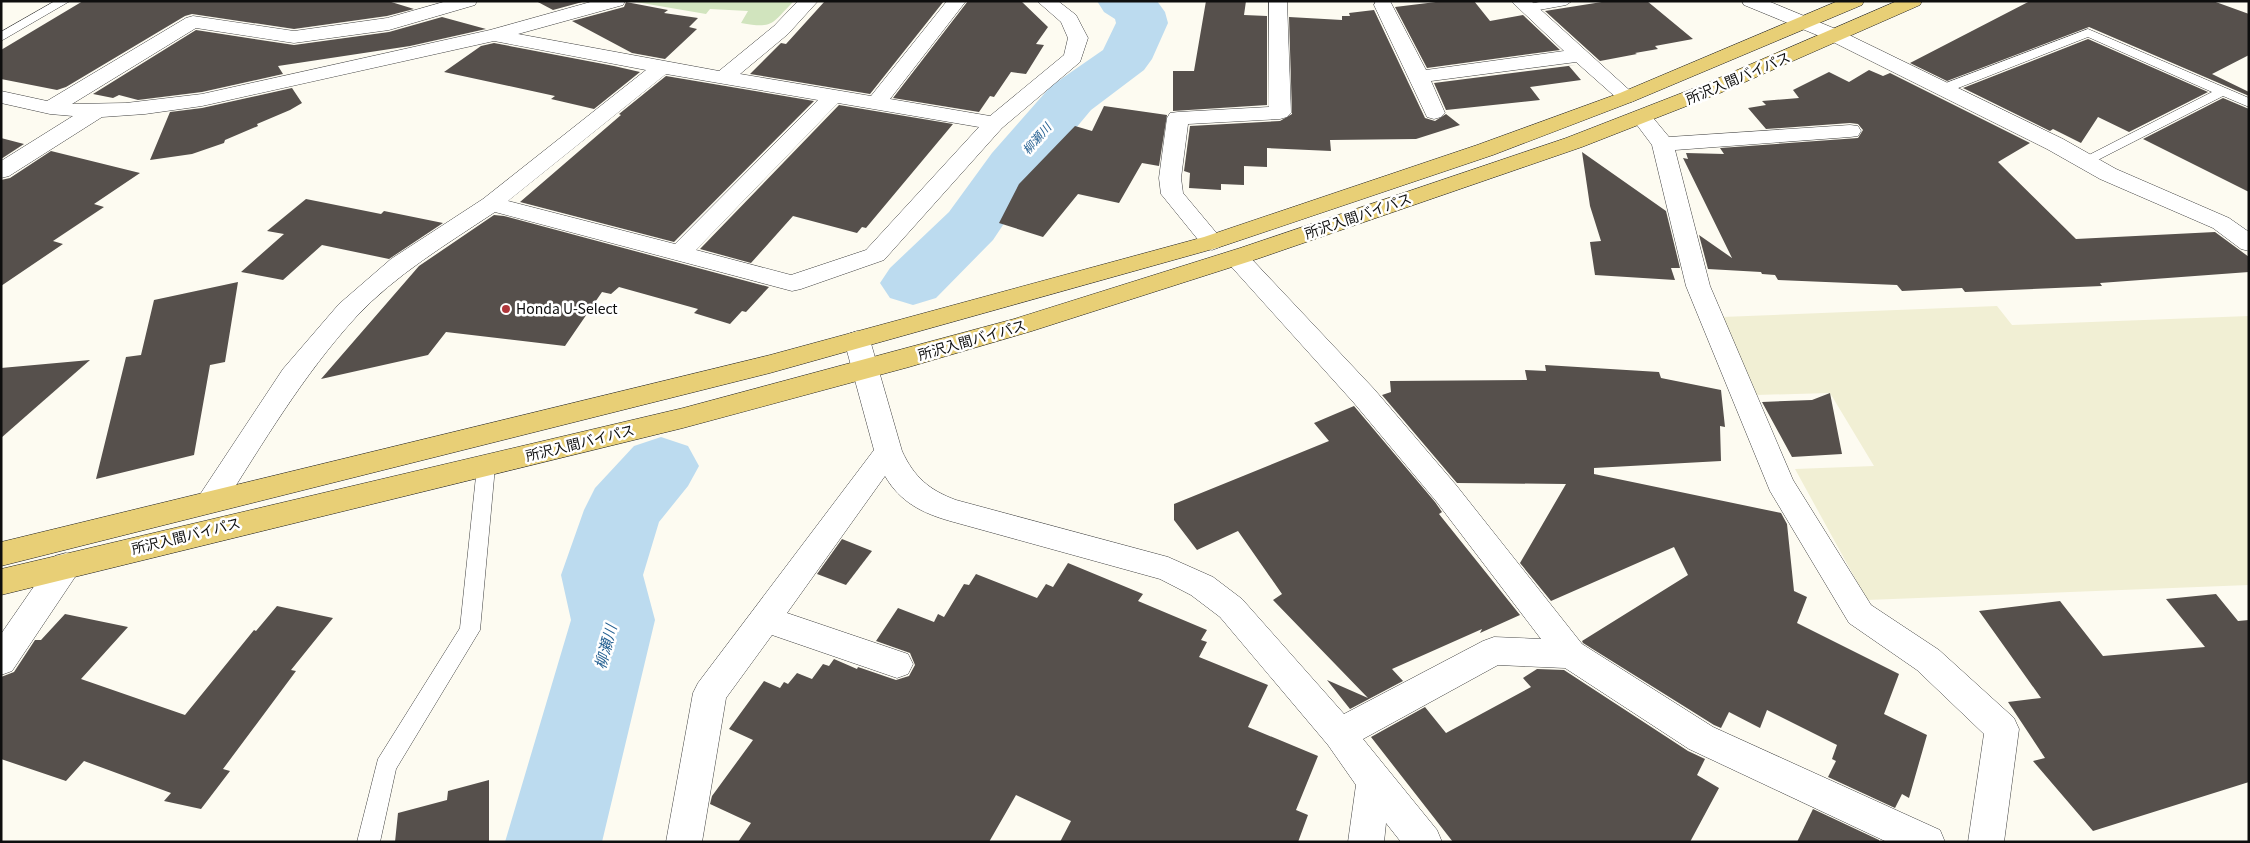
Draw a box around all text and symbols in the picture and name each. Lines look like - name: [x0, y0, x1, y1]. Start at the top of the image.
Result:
- street label: 所沢入間バイパス: [1682, 46, 1793, 108]
- water label: 柳瀬川: [1018, 117, 1055, 157]
- street label: 所沢入間バイパス: [1302, 187, 1414, 243]
- place label: Honda U-Select: [516, 298, 618, 318]
- marker: Honda U-Select: [500, 303, 512, 315]
- street label: 所沢入間バイパス: [915, 314, 1028, 364]
- street label: 所沢入間バイパス: [523, 419, 636, 465]
- street label: 所沢入間バイパス: [129, 512, 242, 558]
- water label: 柳瀬川: [589, 620, 621, 671]

